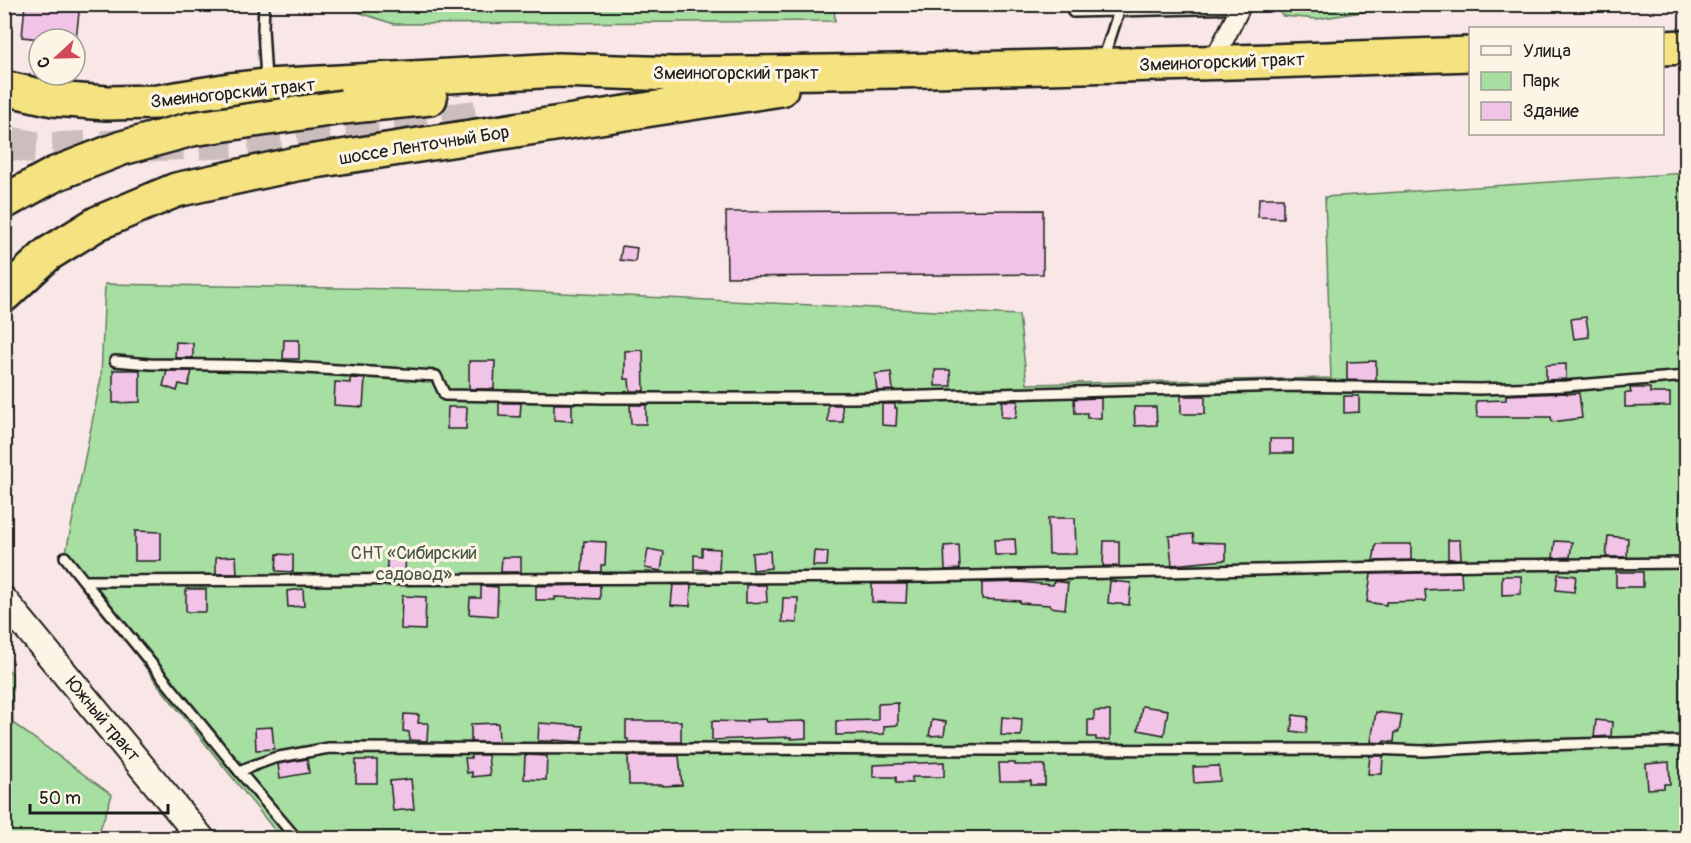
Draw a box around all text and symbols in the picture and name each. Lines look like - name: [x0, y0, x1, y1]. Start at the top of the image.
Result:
- north arrow: [27, 27, 87, 87]
- legend: [1469, 27, 1664, 135]
- text: Улица: [1523, 40, 1571, 63]
- street label: Змеиногорский тракт: [1139, 48, 1305, 77]
- text: С: [33, 54, 55, 71]
- street label: Змеиногорский тракт: [653, 62, 819, 85]
- text: Парк: [1523, 70, 1560, 93]
- street label: Змеиногорский тракт: [149, 73, 317, 114]
- text: Здание: [1523, 100, 1579, 123]
- street label: шоссе Ленточный Бор: [337, 121, 511, 170]
- park label: СНТ «Сибирский садовод»: [351, 542, 477, 586]
- street label: Южный тракт: [60, 672, 145, 767]
- scale bar: [30, 777, 168, 815]
- text: 50 m: [39, 787, 81, 810]

